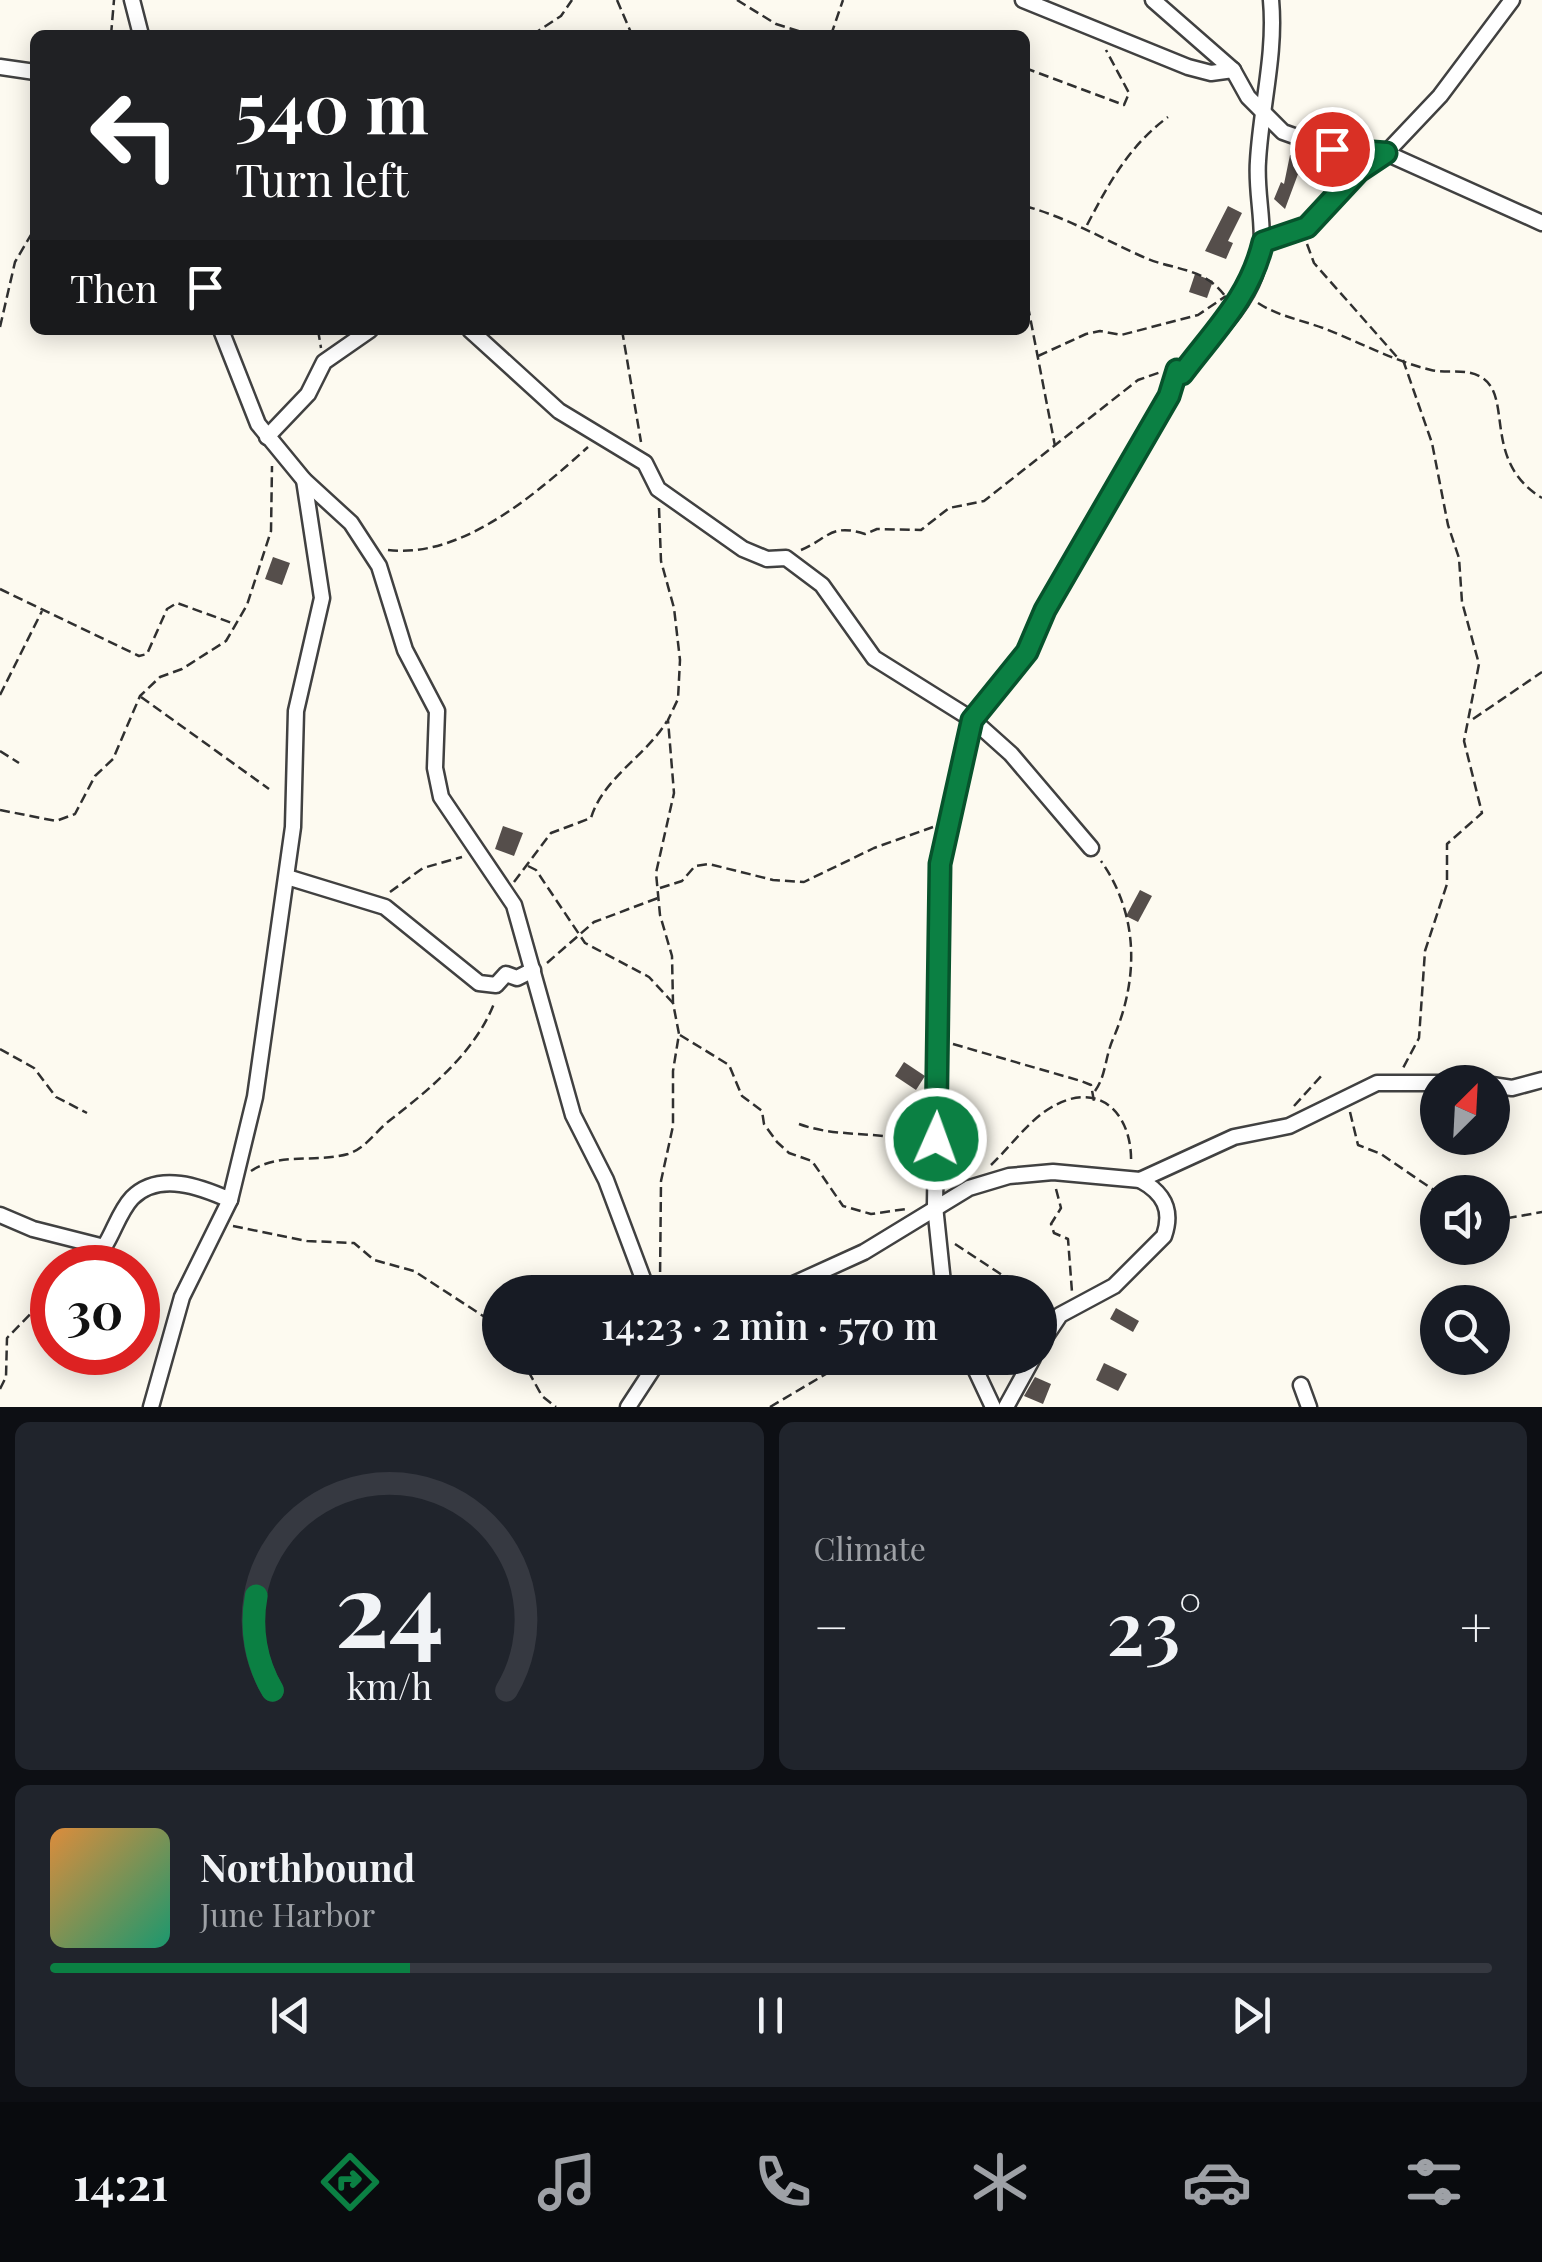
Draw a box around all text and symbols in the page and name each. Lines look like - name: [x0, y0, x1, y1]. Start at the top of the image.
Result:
- text: 540 m: [235, 58, 429, 152]
- icon: left: [70, 70, 200, 200]
- pin: [1290, 107, 1375, 192]
- icon: arrive: [1305, 122, 1360, 177]
- text: Turn left: [235, 148, 409, 208]
- icon: arrive: [178, 260, 233, 315]
- text: Then: [70, 262, 158, 313]
- north arrow: [1420, 1065, 1510, 1155]
- map controls: [1420, 1065, 1510, 1375]
- position arrow: [884, 1087, 988, 1191]
- button: sound: [1420, 1175, 1510, 1265]
- speed limit sign: 30: [30, 1245, 160, 1375]
- button: search: [1420, 1285, 1510, 1375]
- text: 14:23 · 2 min · 570 m: [601, 1299, 938, 1350]
- text: Climate: [814, 1526, 926, 1569]
- text: 24: [335, 1535, 444, 1674]
- text: 23°: [1107, 1575, 1202, 1675]
- text: −: [814, 1588, 849, 1662]
- text: +: [1460, 1588, 1492, 1662]
- text: km/h: [346, 1661, 432, 1709]
- text: Northbound: [200, 1841, 415, 1892]
- text: June Harbor: [200, 1892, 375, 1935]
- icon: previous: [263, 1988, 318, 2043]
- icon: pause: [743, 1988, 798, 2043]
- icon: next: [1224, 1988, 1279, 2043]
- icon: directions: [315, 2147, 385, 2217]
- icon: music: [532, 2147, 602, 2217]
- icon: phone: [748, 2147, 818, 2217]
- icon: climate: [965, 2147, 1035, 2217]
- icon: car: [1182, 2147, 1252, 2217]
- icon: filters: [1399, 2147, 1469, 2217]
- text: 14:21: [73, 2152, 168, 2212]

